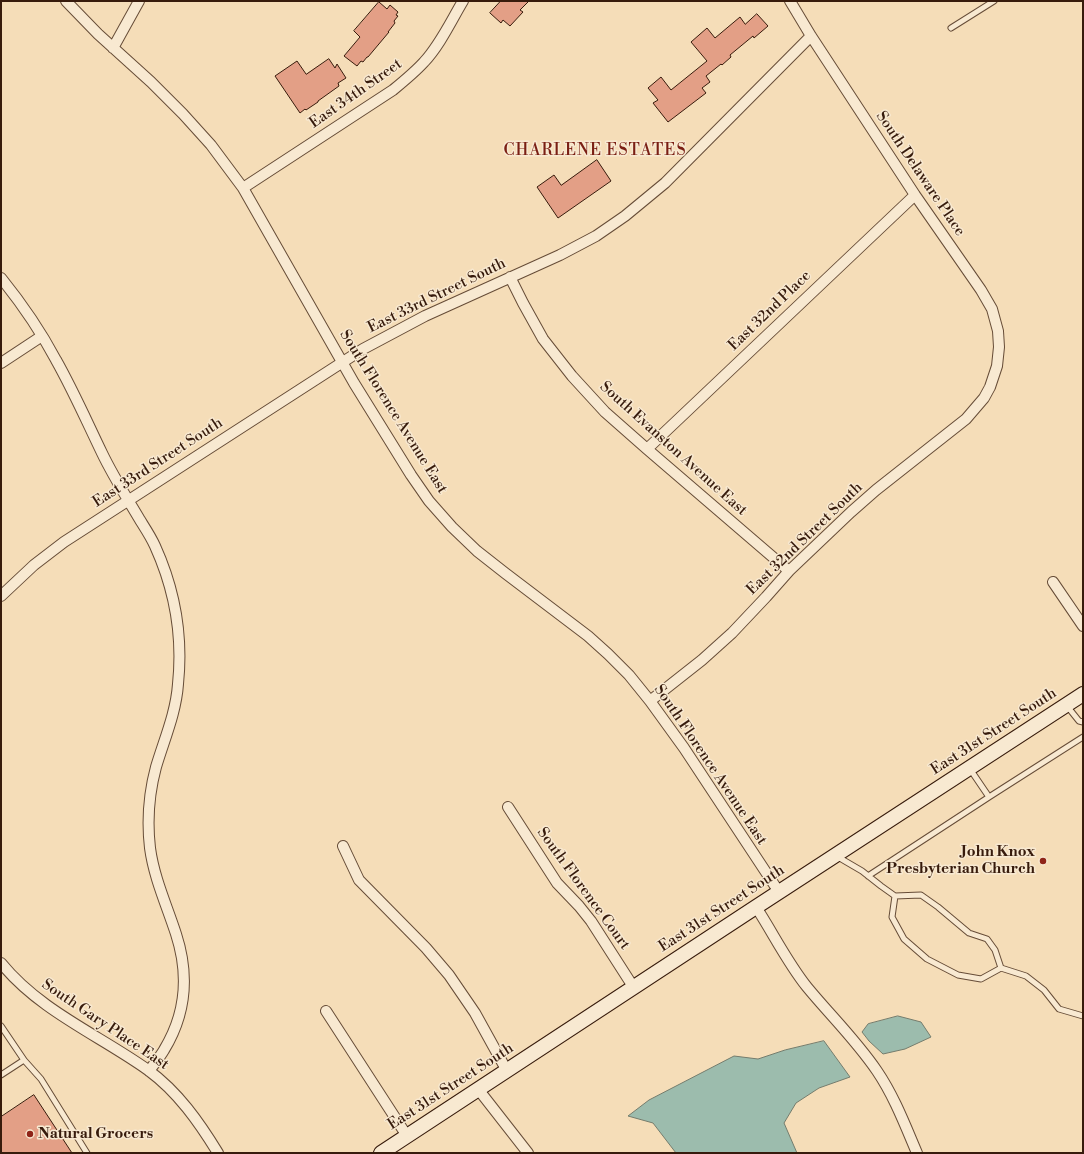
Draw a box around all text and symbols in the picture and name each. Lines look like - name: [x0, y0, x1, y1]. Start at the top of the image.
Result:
- street label: East 34th Street: [306, 55, 406, 133]
- street label: South Delaware Place: [872, 108, 968, 240]
- district label: CHARLENE ESTATES: [503, 141, 687, 161]
- street label: East 33rd Street South: [365, 255, 509, 337]
- street label: East 32nd Place: [725, 267, 815, 355]
- street label: South Florence Avenue East: [335, 327, 451, 497]
- street label: South Evanston Avenue East: [596, 378, 750, 520]
- street label: East 33rd Street South: [90, 414, 226, 512]
- street label: East 32nd Street South: [743, 479, 867, 599]
- street label: South Florence Avenue East: [650, 681, 770, 849]
- street label: East 31st Street South: [928, 685, 1060, 779]
- street label: South Florence Court: [533, 824, 633, 954]
- place label: John Knox Presbyterian Church: [886, 843, 1035, 878]
- marker: John Knox Presbyterian Church: [1038, 856, 1048, 866]
- street label: East 31st Street South: [656, 862, 788, 956]
- street label: South Gary Place East: [38, 976, 172, 1074]
- street label: East 31st Street South: [385, 1040, 517, 1134]
- place label: Natural Grocers: [38, 1125, 153, 1143]
- marker: Natural Grocers: [25, 1129, 35, 1139]

